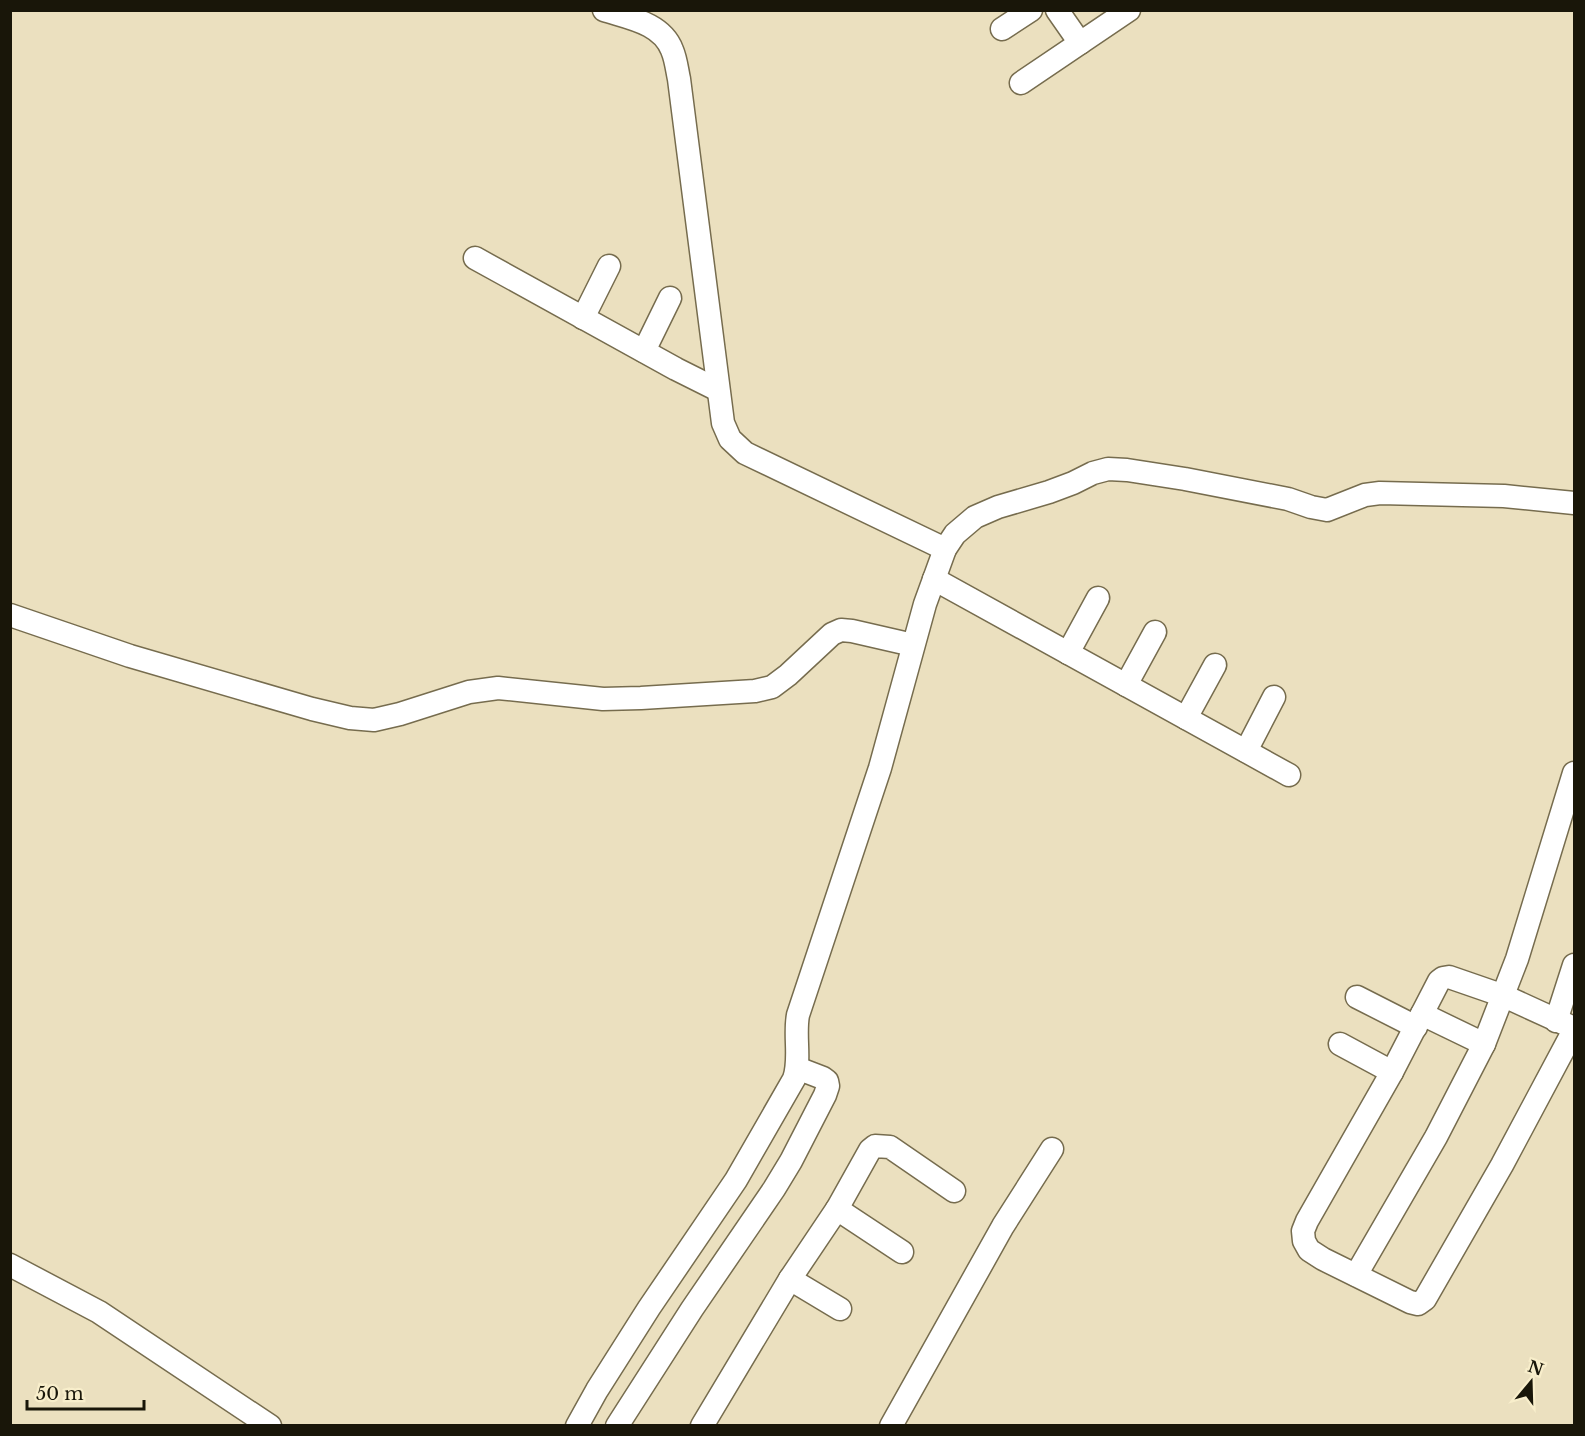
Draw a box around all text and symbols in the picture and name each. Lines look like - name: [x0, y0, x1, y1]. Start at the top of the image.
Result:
- north arrow: [1501, 1352, 1561, 1412]
- text: N: [1526, 1356, 1546, 1380]
- scale bar: [27, 1373, 144, 1411]
- text: 50 m: [36, 1383, 84, 1405]

